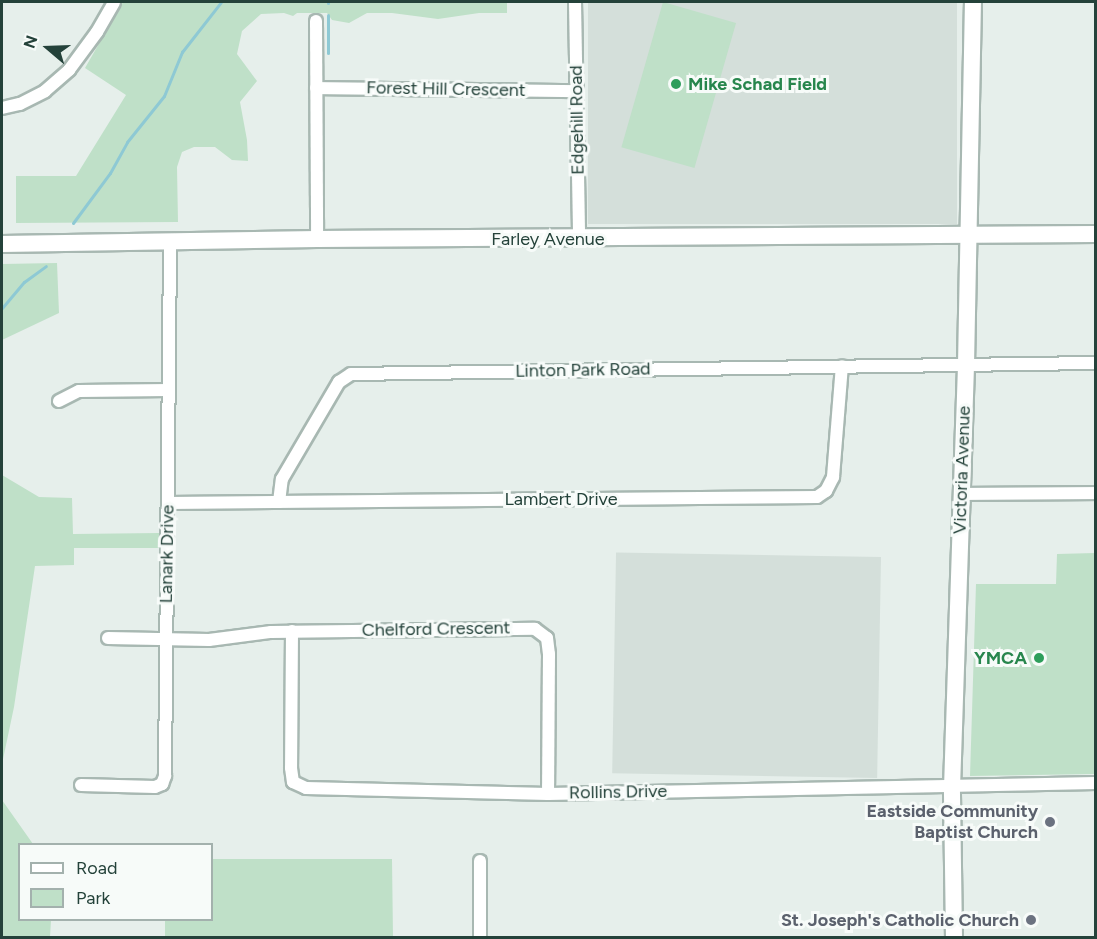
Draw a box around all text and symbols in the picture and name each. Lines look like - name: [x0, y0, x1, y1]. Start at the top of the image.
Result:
- north arrow: [18, 18, 78, 78]
- text: N: [20, 33, 42, 51]
- street label: Edgehill Road: [565, 65, 589, 175]
- place label: Mike Schad Field: [688, 73, 827, 95]
- street label: Forest Hill Crescent: [366, 77, 526, 101]
- marker: Mike Schad Field: [669, 77, 683, 91]
- street label: Farley Avenue: [491, 228, 605, 250]
- street label: Linton Park Road: [515, 358, 651, 382]
- street label: Victoria Avenue: [949, 405, 975, 535]
- street label: Lambert Drive: [504, 488, 618, 510]
- street label: Lanark Drive: [155, 504, 179, 604]
- street label: Chelford Crescent: [362, 617, 510, 641]
- place label: YMCA: [974, 647, 1027, 669]
- marker: YMCA: [1032, 651, 1046, 665]
- street label: Rollins Drive: [569, 780, 667, 804]
- place label: Eastside Community Baptist Church: [866, 801, 1038, 844]
- marker: Eastside Community Baptist Church: [1043, 815, 1057, 829]
- legend: [18, 843, 213, 921]
- text: Road: [76, 857, 117, 879]
- text: Park: [76, 887, 110, 909]
- place label: St. Joseph's Catholic Church: [781, 909, 1019, 931]
- marker: St. Joseph's Catholic Church: [1024, 913, 1038, 927]

